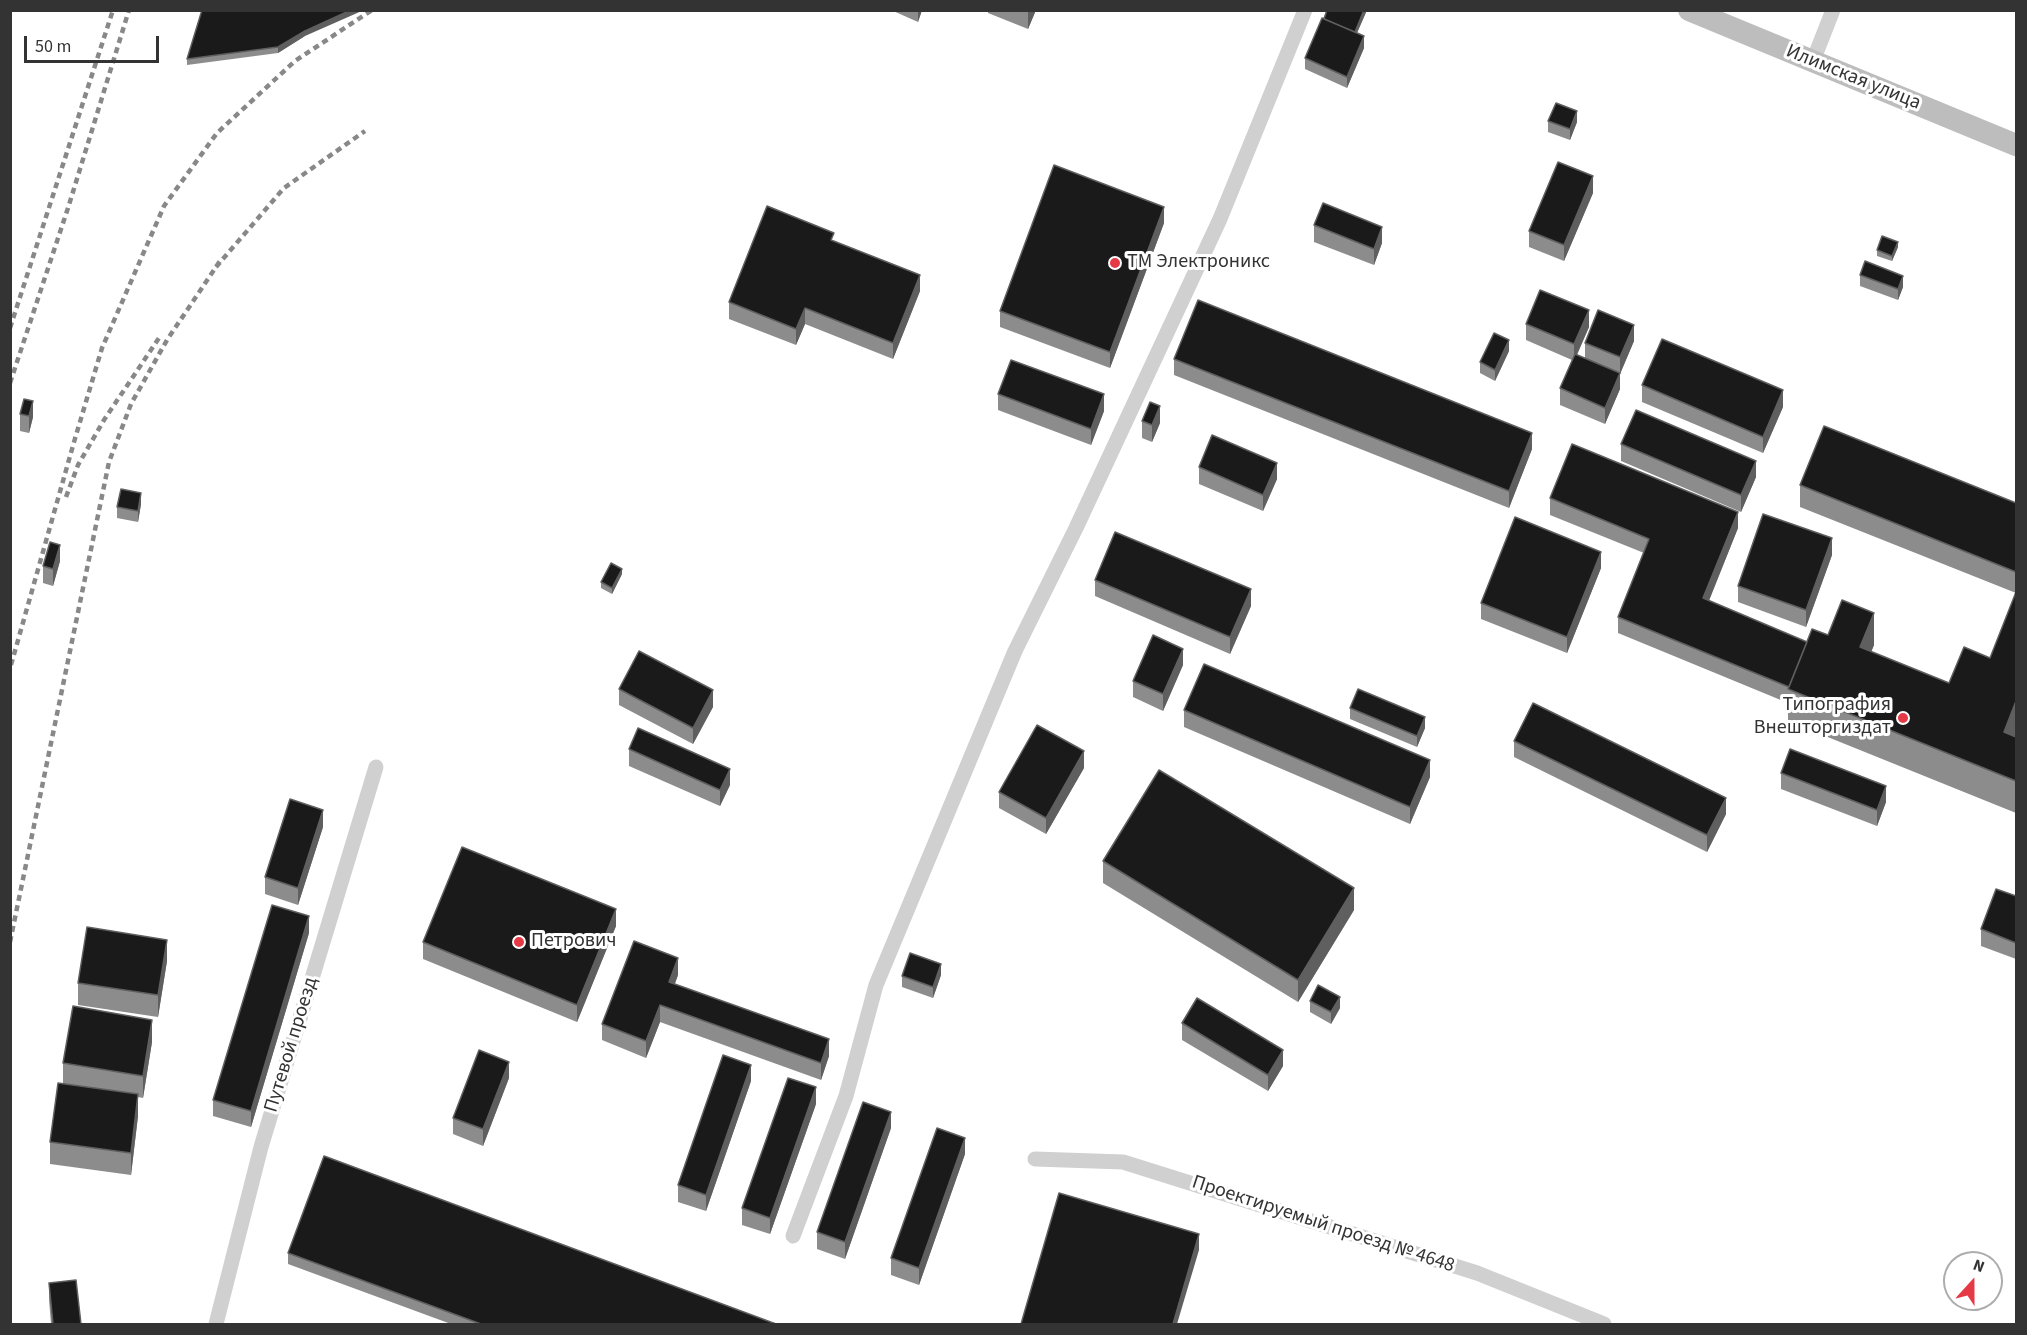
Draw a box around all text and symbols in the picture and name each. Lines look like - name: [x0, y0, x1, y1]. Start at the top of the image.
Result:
- scale bar: [27, 24, 162, 62]
- text: 50 m: [35, 34, 71, 59]
- street label: Илимская улица: [1782, 40, 1924, 116]
- place label: ТМ Электроникс: [1127, 251, 1270, 275]
- marker: ТМ Электроникс: [1108, 256, 1122, 270]
- place label: Типография Внешторгиздат: [1754, 694, 1891, 741]
- marker: Типография Внешторгиздат: [1896, 711, 1910, 725]
- place label: Петрович: [531, 930, 616, 954]
- marker: Петрович: [512, 935, 526, 949]
- street label: Путевой проезд: [260, 975, 324, 1115]
- street label: Проектируемый проезд № 4648: [1189, 1171, 1457, 1279]
- north arrow: [1943, 1251, 2003, 1311]
- text: N: [1970, 1254, 1988, 1278]

